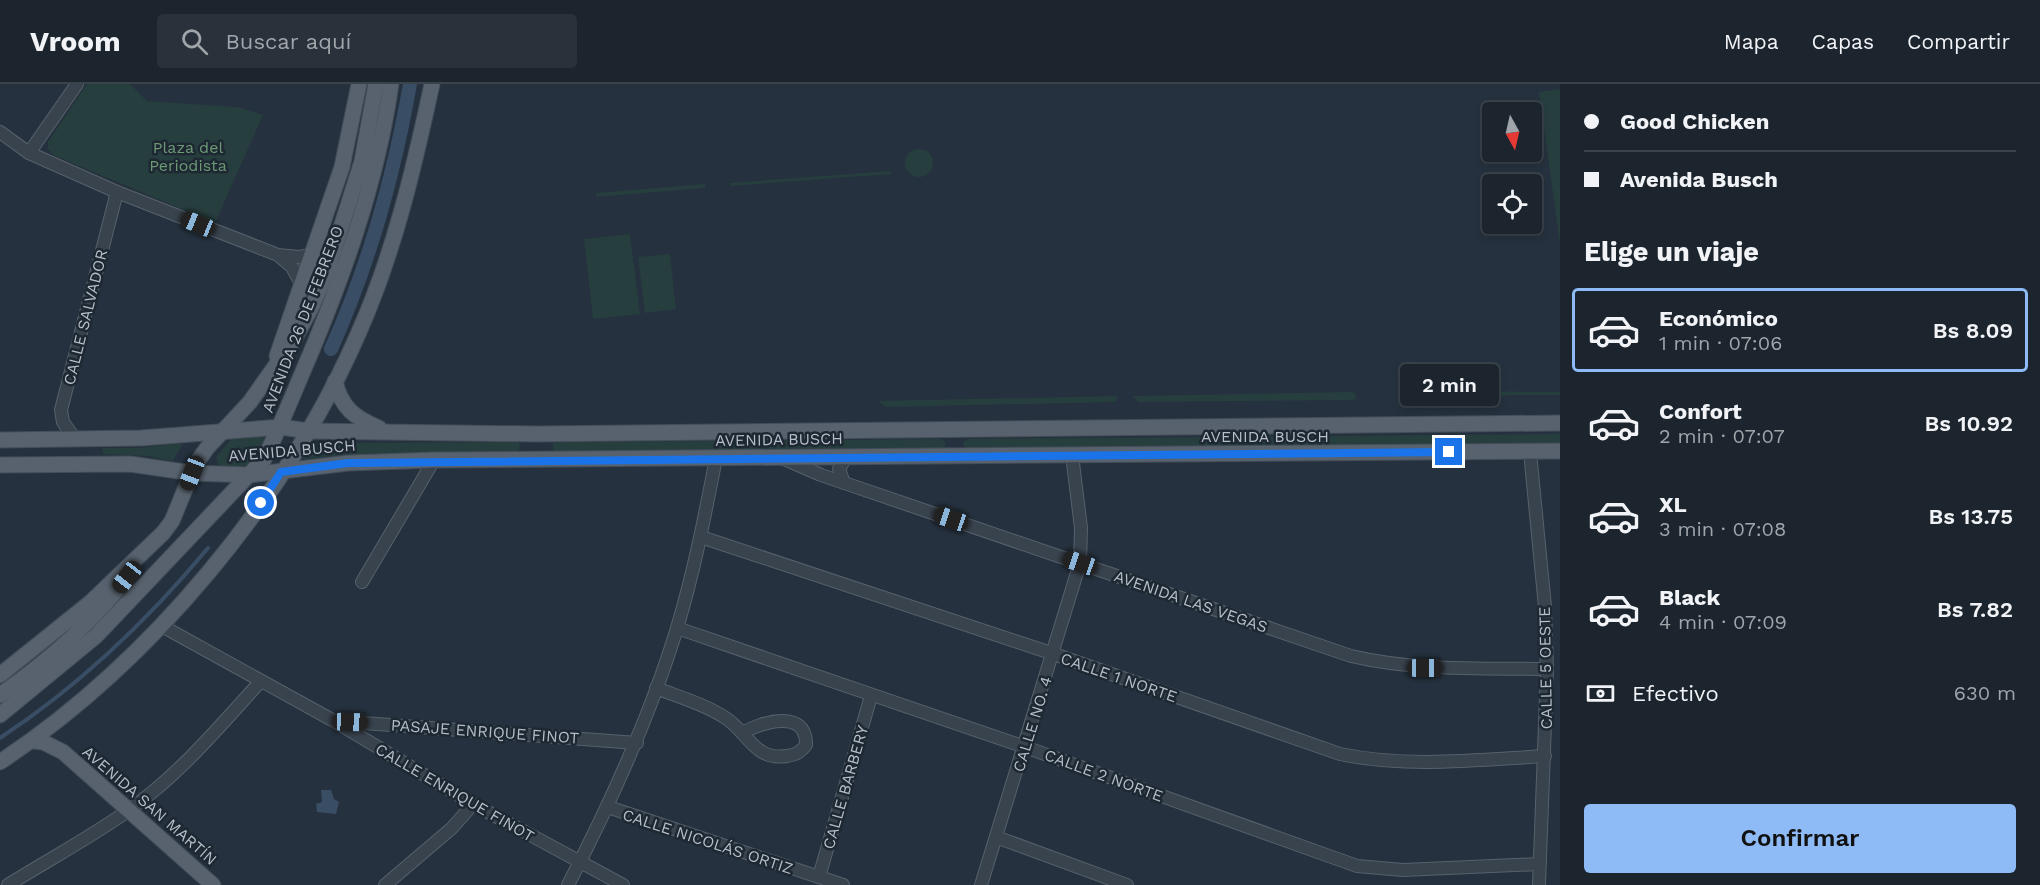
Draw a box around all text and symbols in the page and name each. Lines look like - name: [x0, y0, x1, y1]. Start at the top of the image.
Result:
- search box: [157, 14, 577, 68]
- text: Vroom: [30, 25, 121, 58]
- icon: search: [178, 25, 211, 58]
- text: Buscar aquí: [226, 29, 351, 54]
- text: Mapa: [1724, 29, 1779, 54]
- text: Capas: [1812, 29, 1874, 54]
- text: Compartir: [1907, 29, 2010, 54]
- north arrow: [1482, 102, 1542, 162]
- map controls: [1482, 102, 1542, 234]
- text: Good Chicken: [1620, 109, 1769, 134]
- park label: Plaza del Periodista: [149, 138, 227, 175]
- text: Avenida Busch: [1620, 167, 1778, 192]
- button: locate: [1482, 174, 1542, 234]
- car: [178, 209, 218, 239]
- street label: AVENIDA 26 DE FEBRERO: [258, 223, 347, 415]
- text: Elige un viaje: [1584, 236, 1759, 268]
- street label: CALLE SALVADOR: [59, 247, 112, 387]
- icon: car: [1587, 303, 1641, 357]
- text: Económico: [1659, 306, 1778, 331]
- text: Bs 8.09: [1933, 318, 2013, 343]
- text: 1 min · 07:06: [1659, 331, 1782, 355]
- callout: 2 min: [1400, 365, 1498, 407]
- text: 2 min: [1422, 373, 1477, 397]
- icon: car: [1587, 396, 1641, 450]
- text: Confort: [1659, 399, 1742, 424]
- text: Bs 10.92: [1924, 411, 2013, 436]
- text: 2 min · 07:07: [1659, 424, 1785, 448]
- street label: AVENIDA BUSCH: [1201, 427, 1329, 446]
- street label: AVENIDA BUSCH: [715, 429, 843, 450]
- street label: AVENIDA BUSCH: [227, 435, 357, 466]
- route end: [1435, 438, 1462, 465]
- car: [177, 453, 207, 493]
- route start: [247, 489, 274, 516]
- icon: car: [1587, 489, 1641, 543]
- text: XL: [1659, 492, 1687, 517]
- text: Bs 13.75: [1928, 504, 2013, 529]
- car: [931, 505, 971, 533]
- text: 3 min · 07:08: [1659, 517, 1786, 541]
- car: [1060, 549, 1100, 577]
- car: [109, 557, 145, 597]
- street label: AVENIDA LAS VEGAS: [1112, 566, 1270, 637]
- icon: car: [1587, 582, 1641, 636]
- text: Black: [1659, 585, 1720, 610]
- text: Bs 7.82: [1937, 597, 2013, 622]
- street label: CALLE 5 OESTE: [1535, 606, 1556, 730]
- text: 4 min · 07:09: [1659, 610, 1787, 634]
- street label: CALLE 1 NORTE: [1058, 649, 1179, 706]
- car: [1407, 659, 1443, 677]
- street label: CALLE NO. 4: [1009, 674, 1056, 774]
- icon: cash: [1584, 677, 1617, 710]
- text: Efectivo: [1632, 681, 1719, 706]
- text: 630 m: [1954, 681, 2016, 705]
- car: [332, 712, 368, 732]
- street label: PASAJE ENRIQUE FINOT: [390, 715, 580, 748]
- street label: CALLE BARBERY: [819, 723, 872, 851]
- street label: CALLE ENRIQUE FINOT: [372, 739, 538, 846]
- street label: AVENIDA SAN MARTÍN: [79, 742, 221, 869]
- street label: CALLE 2 NORTE: [1042, 745, 1166, 806]
- button: Confirmar: [1584, 804, 2016, 873]
- street label: CALLE NICOLÁS ORTIZ: [620, 805, 796, 878]

